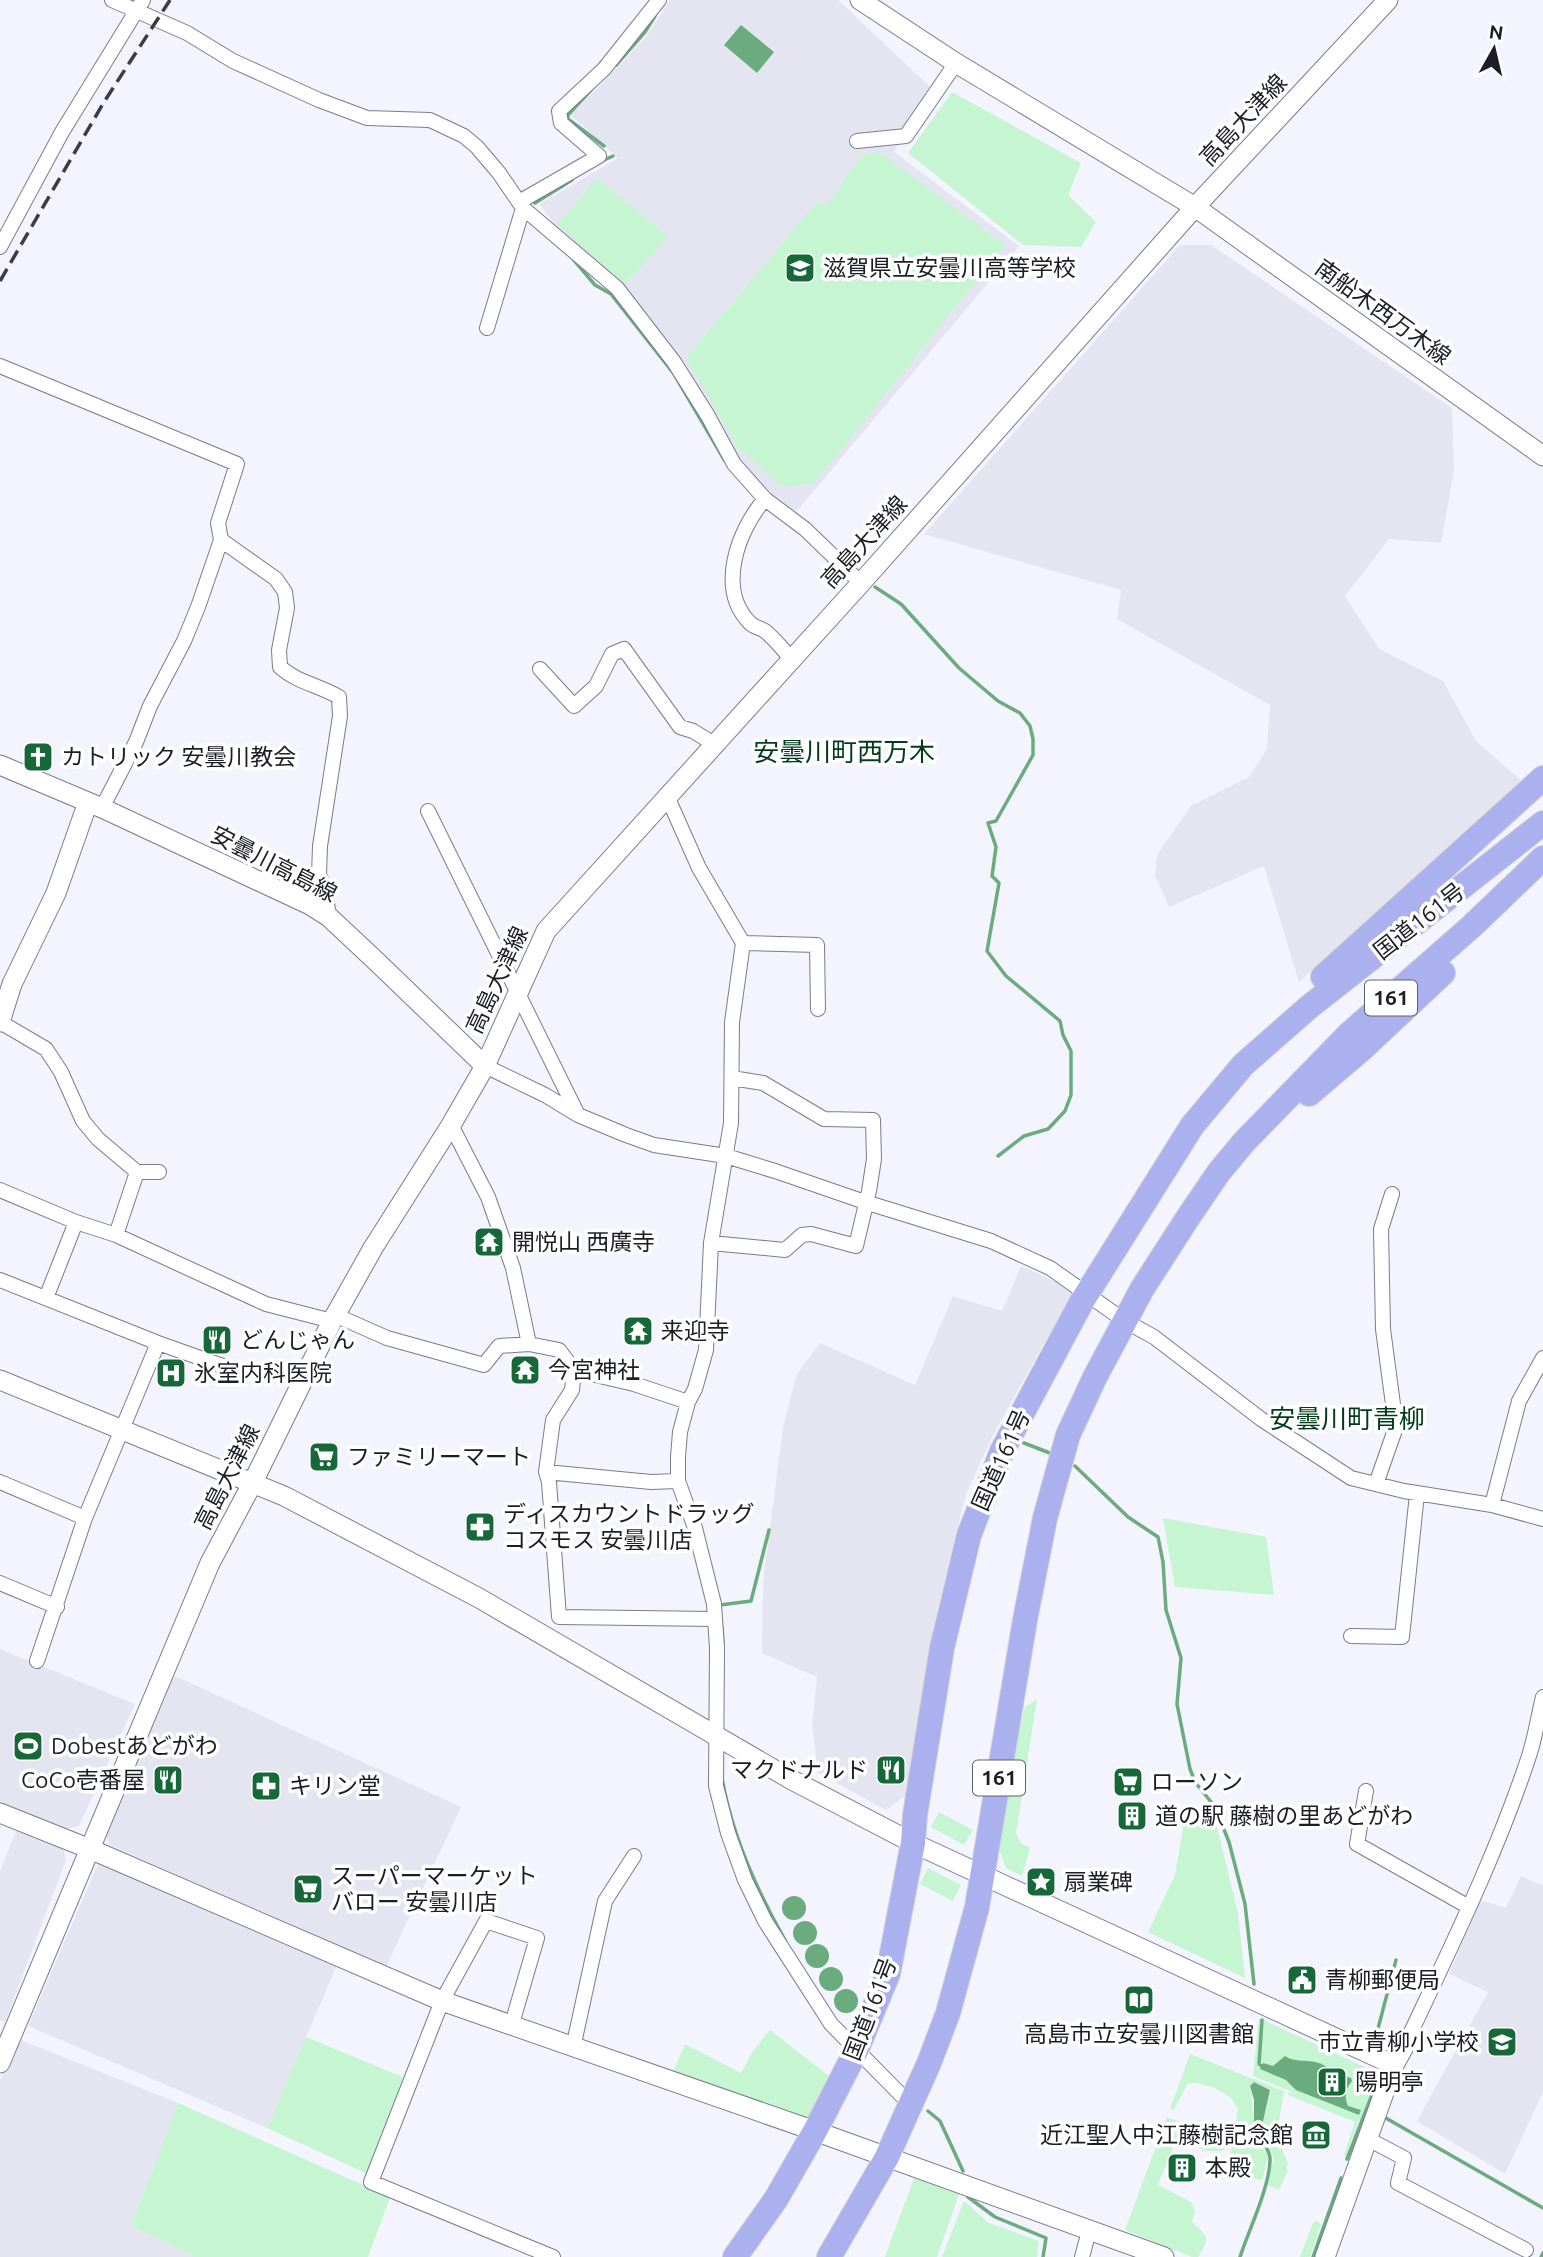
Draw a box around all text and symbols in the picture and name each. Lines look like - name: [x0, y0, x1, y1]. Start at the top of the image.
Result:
- north arrow: [1459, 14, 1529, 84]
- text: N: [1488, 20, 1505, 44]
- street label: 高島大津線: [1194, 69, 1291, 170]
- school or university icon: 滋賀県立安曇川高等学校: [783, 251, 817, 285]
- street label: 南船木西万木線: [1311, 254, 1456, 369]
- place label: 滋賀県立安曇川高等学校: [823, 255, 1076, 280]
- street label: 高島大津線: [816, 491, 911, 593]
- district label: 安曇川町西万木: [753, 737, 935, 766]
- church icon: カトリック 安曇川教会: [21, 740, 55, 774]
- place label: カトリック 安曇川教会: [61, 744, 296, 769]
- street label: 安曇川高島線: [207, 821, 341, 906]
- street label: 国道161号: [1368, 878, 1469, 964]
- street label: 高島大津線: [461, 922, 532, 1037]
- road number: 161: [1365, 981, 1417, 1016]
- temple icon: 開悦山 西廣寺: [472, 1225, 506, 1259]
- place label: 開悦山 西廣寺: [512, 1229, 655, 1254]
- temple icon: 来迎寺: [621, 1314, 655, 1348]
- place label: 来迎寺: [661, 1318, 730, 1343]
- restaurant icon: どんじゃん: [200, 1323, 234, 1357]
- place label: どんじゃん: [240, 1327, 355, 1352]
- temple icon: 今宮神社: [508, 1353, 542, 1387]
- hospital icon: 氷室内科医院: [154, 1356, 188, 1390]
- place label: 今宮神社: [548, 1357, 640, 1382]
- place label: 氷室内科医院: [194, 1360, 332, 1385]
- district label: 安曇川町青柳: [1269, 1404, 1425, 1433]
- street label: 国道161号: [967, 1405, 1034, 1514]
- street label: 高島大津線: [189, 1420, 264, 1534]
- supermarket icon: ファミリーマート: [307, 1440, 341, 1474]
- place label: ファミリーマート: [347, 1444, 531, 1469]
- place label: ディスカウントドラッグ コスモス 安曇川店: [503, 1501, 754, 1552]
- pharmacy icon: ディスカウントドラッグ コスモス 安曇川店: [463, 1510, 497, 1544]
- sports icon: Dobestあどがわ: [11, 1729, 45, 1763]
- place label: Dobestあどがわ: [51, 1733, 218, 1758]
- restaurant icon: マクドナルド: [874, 1753, 908, 1787]
- place label: マクドナルド: [730, 1757, 868, 1782]
- road number: 161: [973, 1760, 1025, 1796]
- restaurant icon: CoCo壱番屋: [151, 1763, 185, 1797]
- supermarket icon: ローソン: [1111, 1765, 1145, 1799]
- place label: CoCo壱番屋: [21, 1767, 145, 1792]
- pharmacy icon: キリン堂: [249, 1769, 283, 1803]
- place label: ローソン: [1151, 1769, 1243, 1794]
- place label: キリン堂: [289, 1773, 381, 1798]
- building icon: 道の駅 藤樹の里あどがわ: [1115, 1799, 1149, 1833]
- place label: 道の駅 藤樹の里あどがわ: [1155, 1803, 1413, 1828]
- place label: スーパーマーケット バロー 安曇川店: [331, 1863, 538, 1914]
- place icon: 扇業碑: [1024, 1865, 1058, 1899]
- place label: 扇業碑: [1064, 1869, 1133, 1894]
- supermarket icon: スーパーマーケット バロー 安曇川店: [291, 1872, 325, 1906]
- street label: 国道161号: [839, 1954, 901, 2064]
- public building icon: 青柳郵便局: [1285, 1963, 1319, 1997]
- place label: 青柳郵便局: [1325, 1967, 1440, 1992]
- library icon: 高島市立安曇川図書館: [1122, 1983, 1156, 2017]
- place label: 高島市立安曇川図書館: [1024, 2021, 1254, 2046]
- school or university icon: 市立青柳小学校: [1485, 2025, 1519, 2059]
- place label: 市立青柳小学校: [1318, 2029, 1479, 2054]
- building icon: 陽明亭: [1315, 2065, 1349, 2099]
- place label: 陽明亭: [1355, 2069, 1424, 2094]
- museum icon: 近江聖人中江藤樹記念館: [1299, 2118, 1333, 2152]
- place label: 近江聖人中江藤樹記念館: [1040, 2122, 1293, 2147]
- building icon: 本殿: [1165, 2151, 1199, 2185]
- place label: 本殿: [1205, 2155, 1251, 2180]

